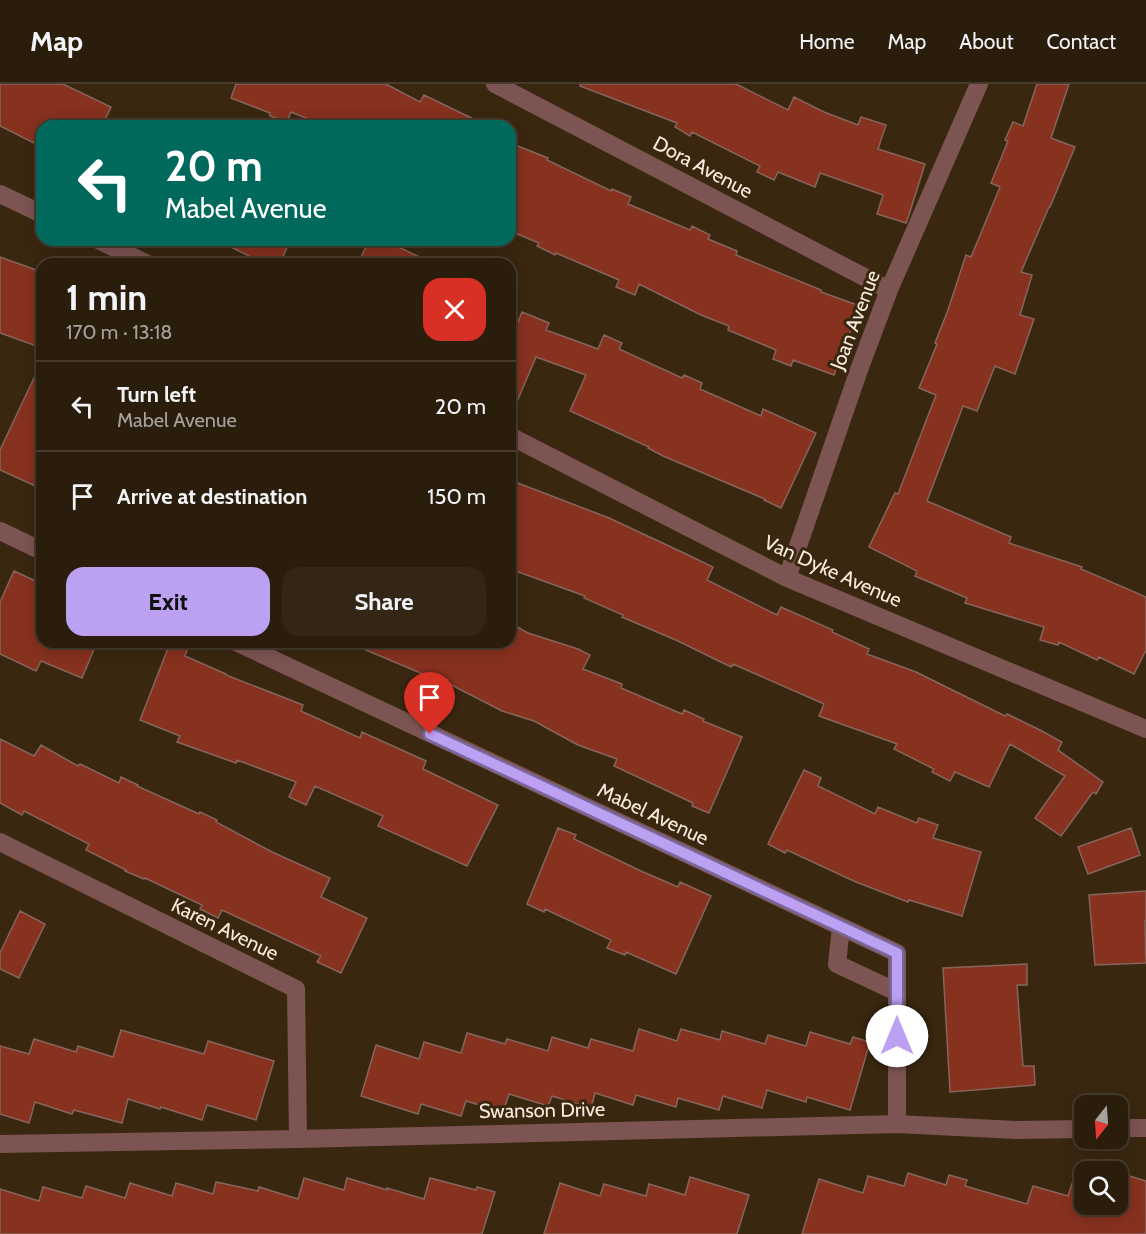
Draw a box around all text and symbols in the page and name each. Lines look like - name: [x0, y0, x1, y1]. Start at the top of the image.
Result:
- text: Map: [30, 24, 83, 58]
- text: Home: [799, 29, 855, 54]
- text: Map: [888, 29, 926, 54]
- text: About: [959, 29, 1013, 54]
- text: Contact: [1046, 29, 1116, 54]
- street label: Dora Avenue: [649, 131, 757, 203]
- text: 20 m: [165, 140, 263, 192]
- icon: left: [66, 144, 144, 222]
- text: Mabel Avenue: [165, 192, 327, 225]
- street label: Joan Avenue: [825, 267, 885, 374]
- text: 1 min: [66, 275, 147, 319]
- button: close: [423, 278, 486, 341]
- text: 170 m · 13:18: [66, 320, 172, 344]
- text: Turn left: [117, 381, 196, 408]
- icon: left: [66, 390, 99, 423]
- text: 20 m: [435, 393, 486, 420]
- text: Mabel Avenue: [117, 408, 237, 432]
- icon: arrive: [66, 480, 99, 513]
- text: Arrive at destination: [117, 483, 307, 510]
- text: 150 m: [427, 483, 486, 510]
- street label: Van Dyke Avenue: [761, 530, 905, 612]
- button: Exit: [66, 567, 270, 636]
- button: Share: [282, 567, 486, 636]
- pin: [404, 672, 455, 734]
- icon: arrive: [413, 681, 446, 714]
- street label: Mabel Avenue: [594, 778, 712, 850]
- street label: Karen Avenue: [167, 893, 283, 965]
- position arrow: [865, 1004, 929, 1068]
- north arrow: [1074, 1095, 1128, 1149]
- map controls: [1074, 1095, 1128, 1215]
- street label: Swanson Drive: [479, 1097, 605, 1123]
- button: search: [1074, 1161, 1128, 1215]

